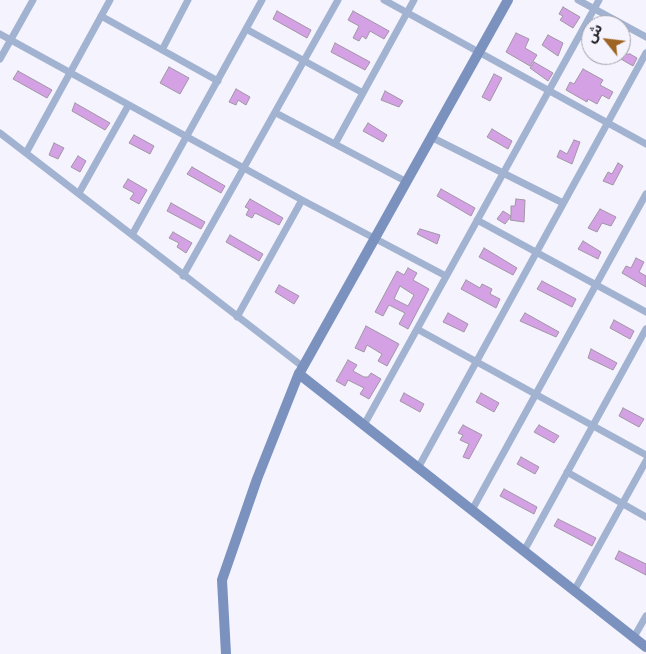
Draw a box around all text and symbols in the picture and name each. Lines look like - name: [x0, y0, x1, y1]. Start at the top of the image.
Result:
- north arrow: [581, 15, 631, 65]
- text: ش: [581, 20, 605, 45]

